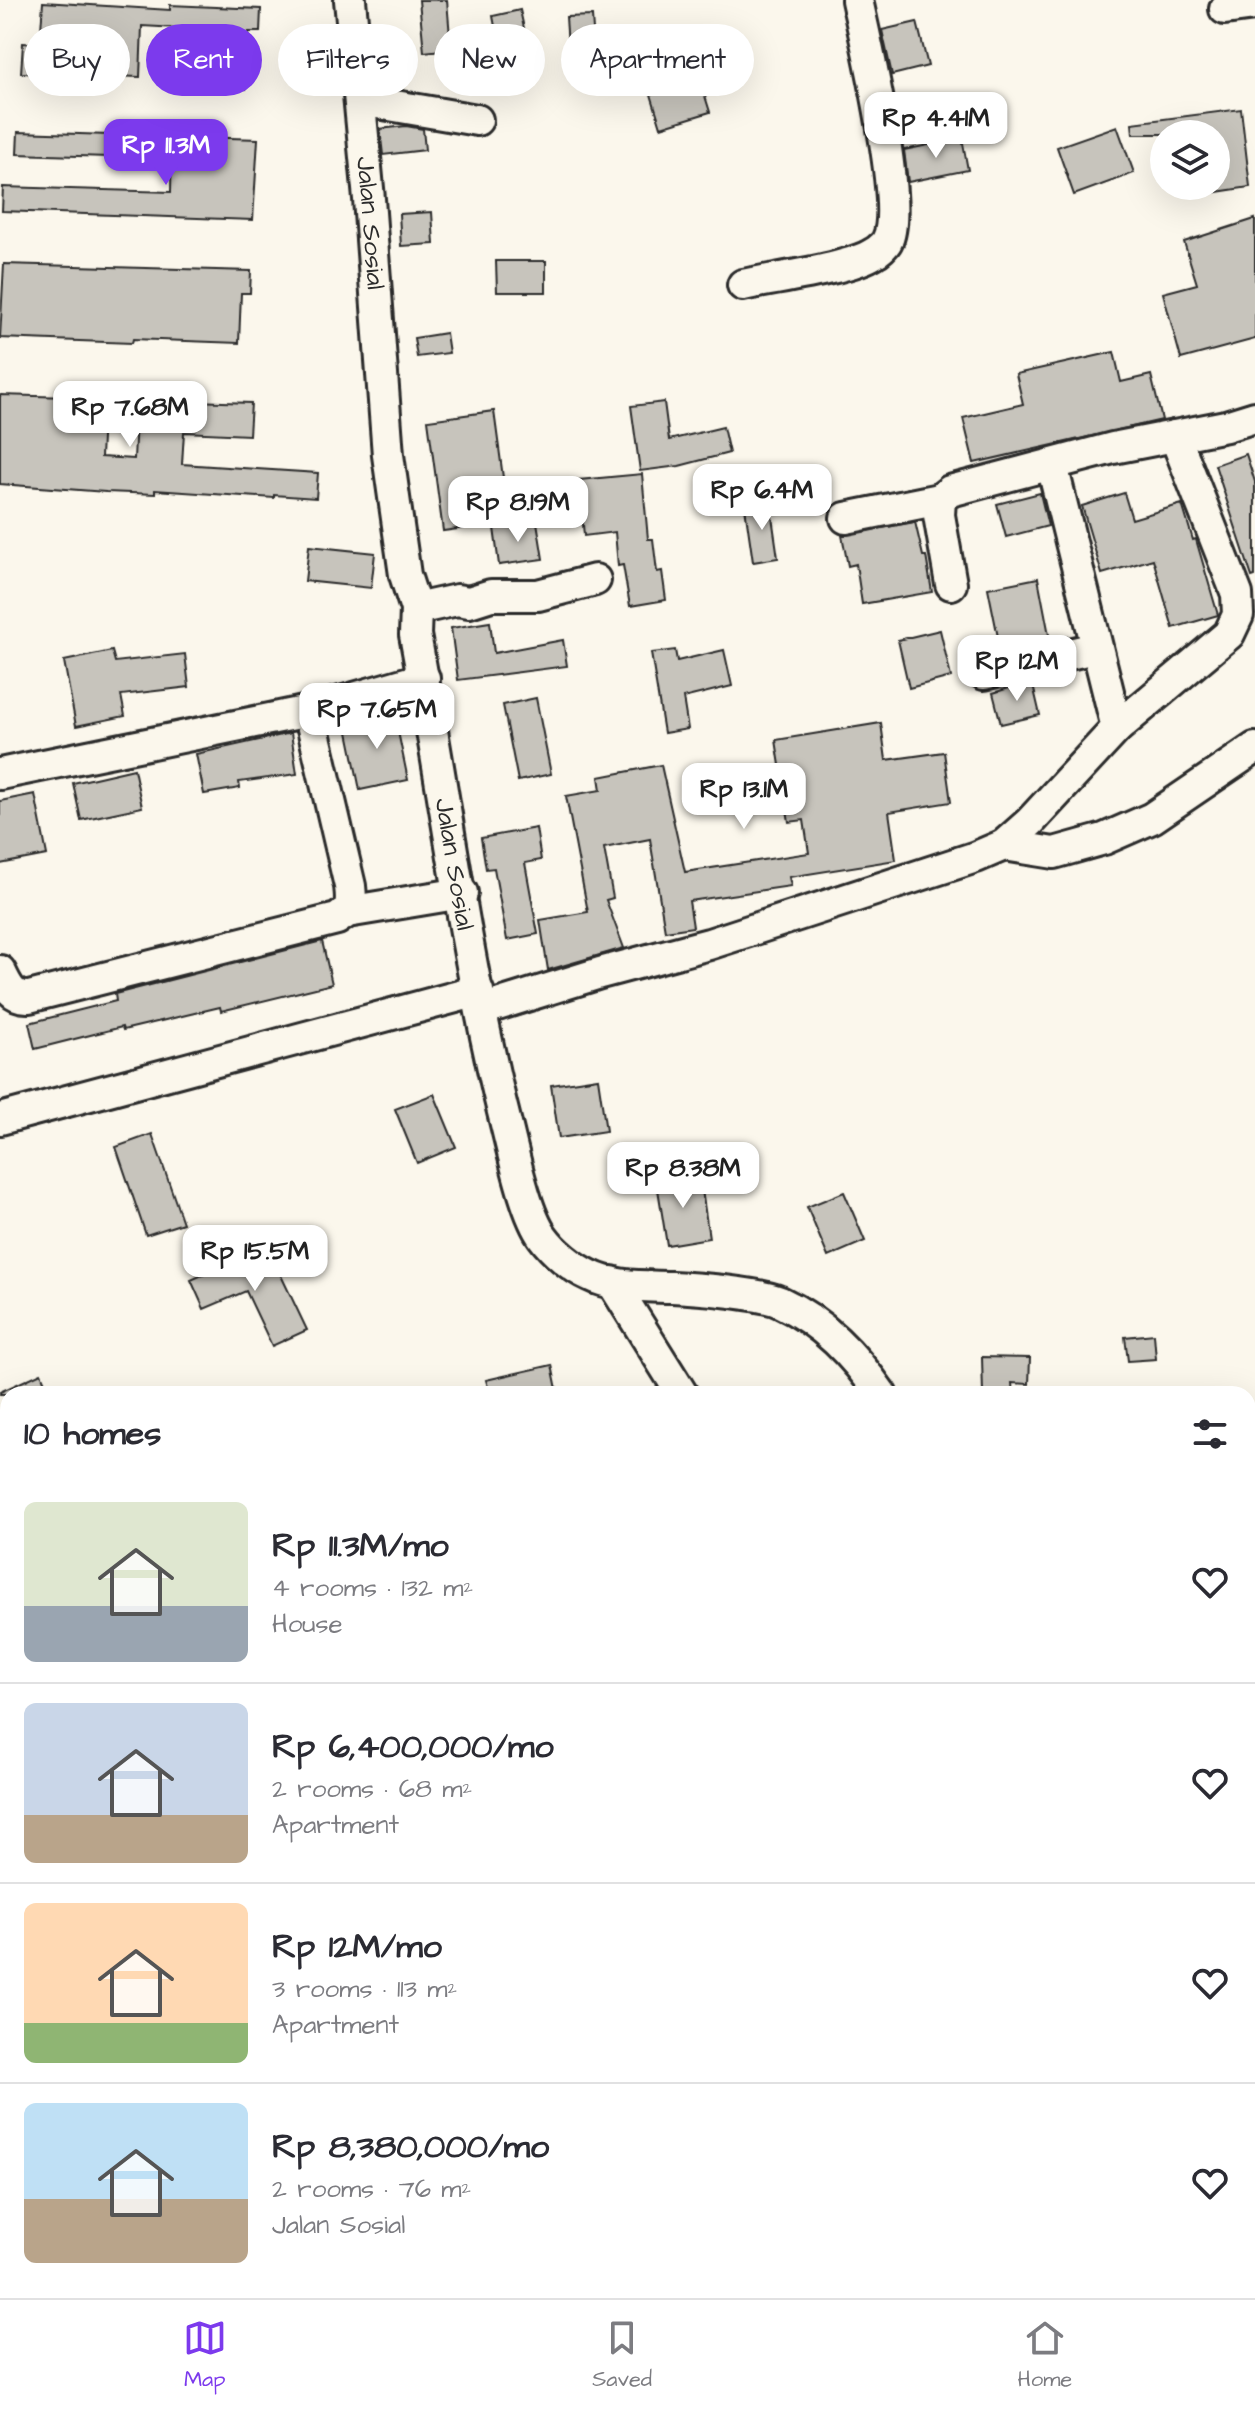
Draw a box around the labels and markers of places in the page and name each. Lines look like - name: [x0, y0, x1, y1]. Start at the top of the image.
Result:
- pin: Rp 4.41M: [853, 92, 1019, 160]
- pin: Rp 11.3M: [83, 119, 249, 187]
- pin: Rp 7.68M: [47, 381, 213, 449]
- pin: Rp 6.4M: [688, 464, 836, 532]
- pin: Rp 8.19M: [435, 476, 601, 544]
- pin: Rp 12M: [952, 635, 1082, 703]
- pin: Rp 7.65M: [294, 683, 460, 751]
- pin: Rp 13.1M: [661, 763, 827, 831]
- pin: Rp 8.38M: [600, 1142, 766, 1210]
- pin: Rp 15.5M: [172, 1225, 338, 1293]

